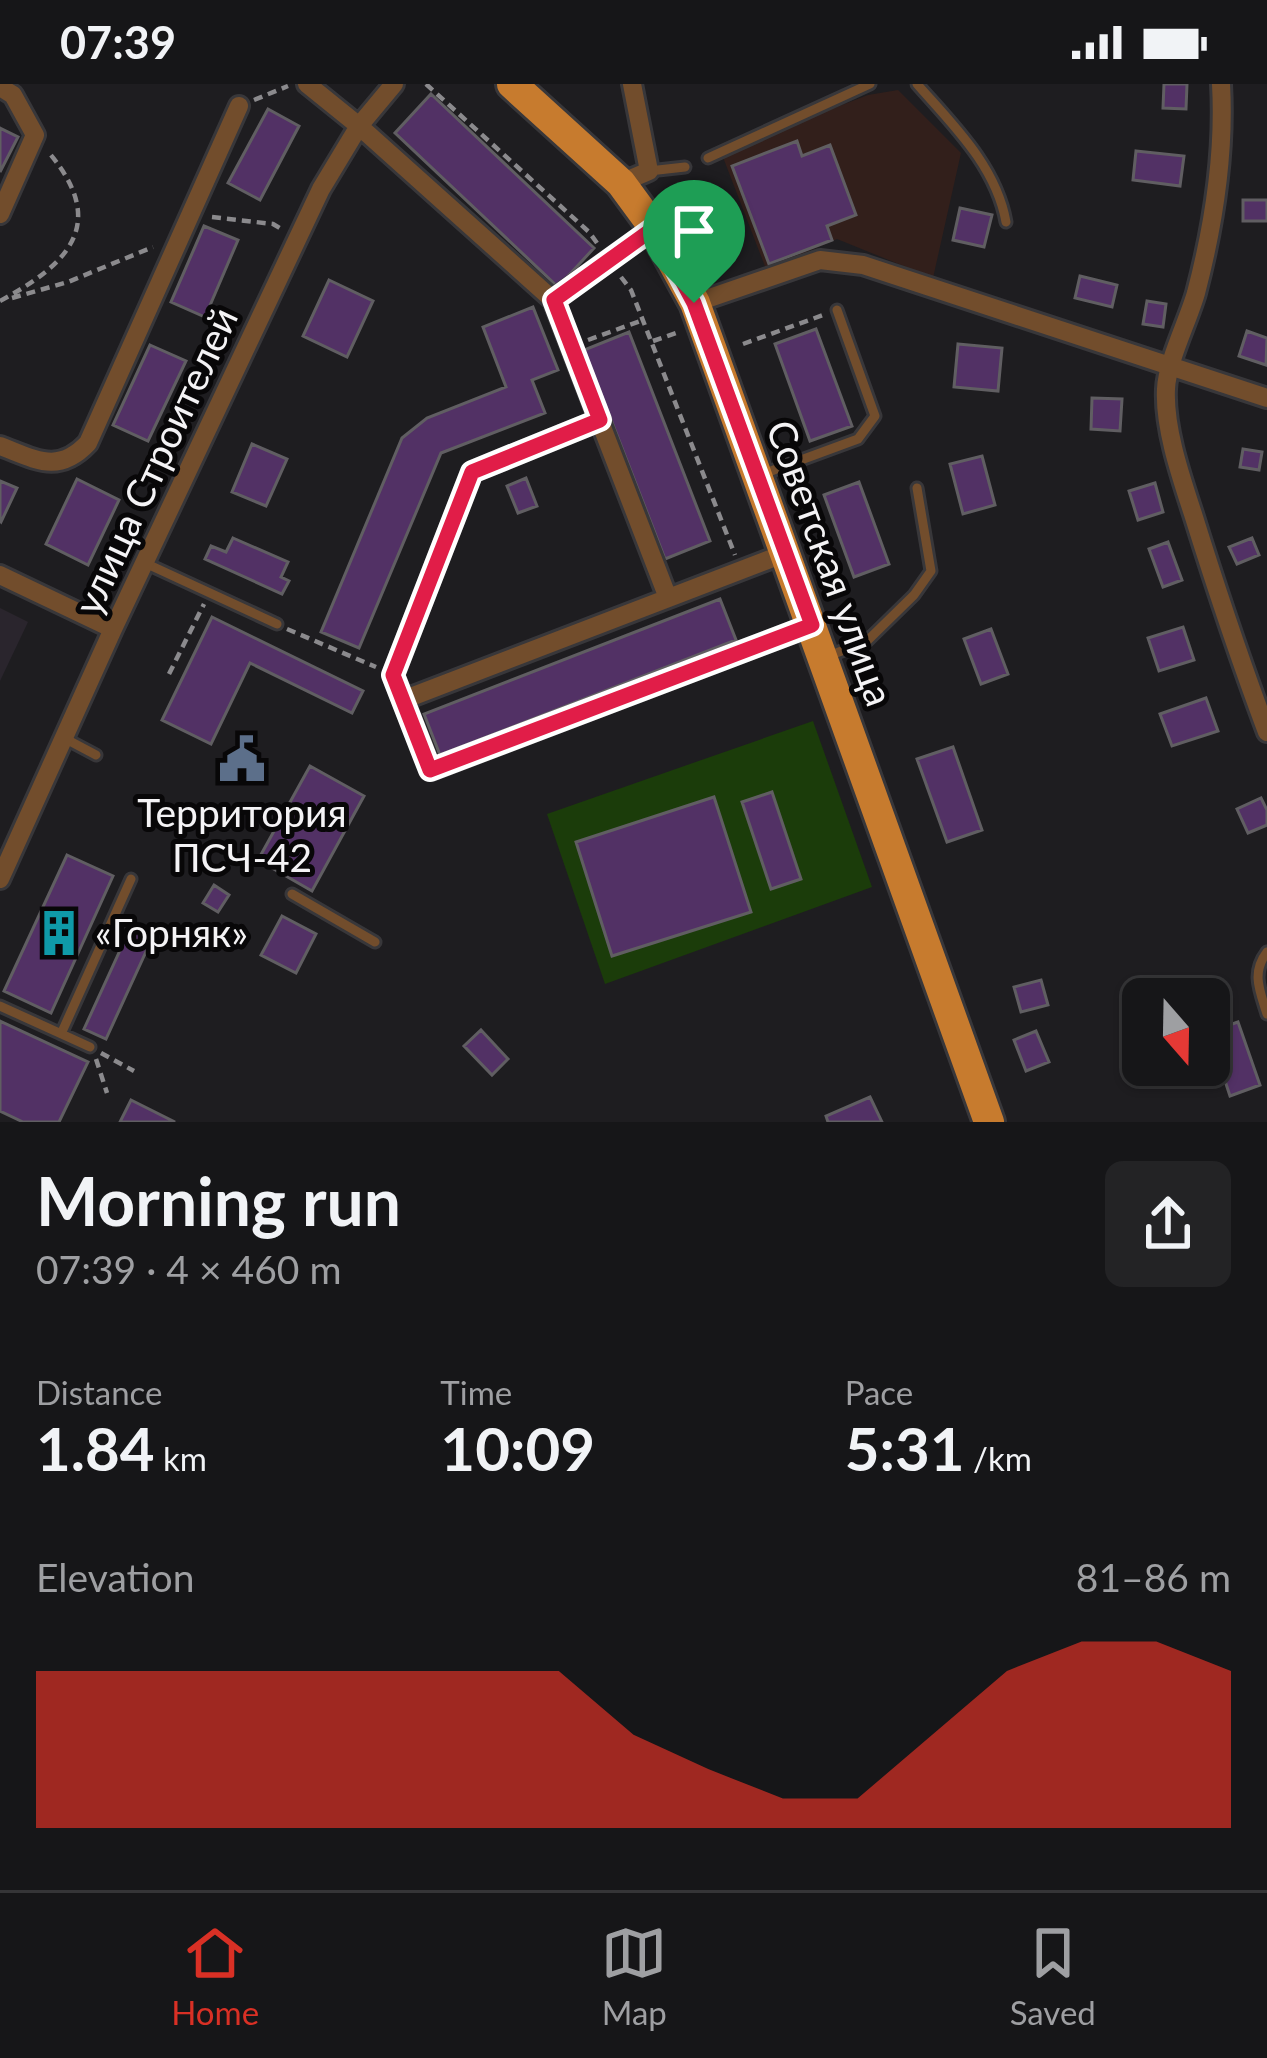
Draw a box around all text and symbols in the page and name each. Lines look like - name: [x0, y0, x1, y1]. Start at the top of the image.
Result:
- text: 07:39: [60, 15, 176, 69]
- pin: [643, 180, 745, 303]
- icon: arrive: [661, 198, 727, 264]
- street label: улица Строителей: [64, 300, 246, 621]
- street label: Советская улица: [758, 414, 904, 712]
- public building icon: Территория ПСЧ-42: [217, 734, 267, 784]
- place label: Территория ПСЧ-42: [137, 789, 347, 880]
- building icon: «Горняк»: [34, 908, 84, 958]
- place label: «Горняк»: [95, 909, 248, 955]
- north arrow: [1122, 978, 1230, 1086]
- map controls: [1122, 978, 1230, 1086]
- text: Morning run: [36, 1161, 401, 1240]
- button: share: [1105, 1161, 1231, 1287]
- text: 07:39 · 4 × 460 m: [36, 1246, 341, 1292]
- text: Distance: [36, 1372, 163, 1412]
- text: Time: [440, 1372, 512, 1412]
- text: Pace: [845, 1372, 913, 1412]
- text: 1.84: [36, 1412, 155, 1484]
- text: 10:09: [440, 1412, 595, 1484]
- text: 5:31: [845, 1412, 965, 1484]
- text: km: [155, 1438, 207, 1478]
- text: /km: [965, 1438, 1032, 1478]
- text: Elevation: [36, 1554, 194, 1600]
- text: 81–86 m: [1076, 1554, 1231, 1600]
- tab: Home: [171, 1920, 259, 2032]
- tab: Map: [601, 1920, 667, 2032]
- tab: Saved: [1010, 1920, 1096, 2032]

